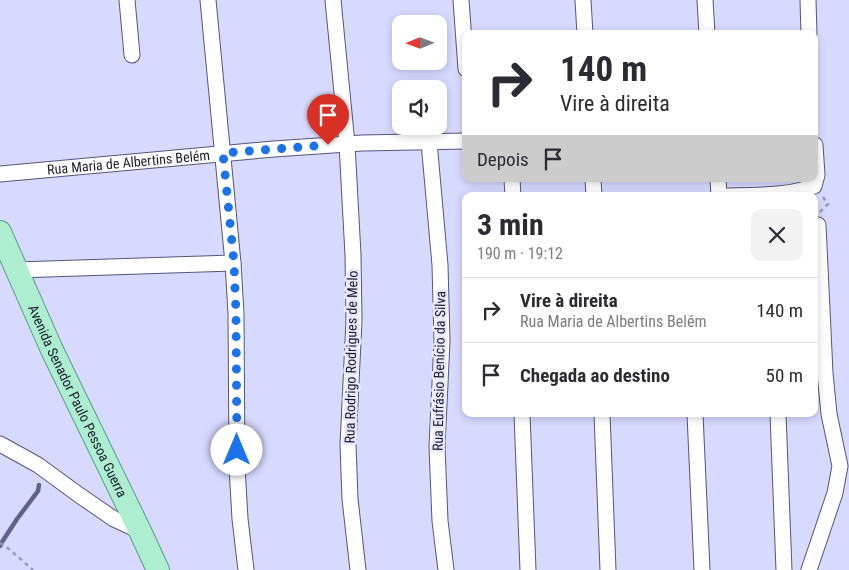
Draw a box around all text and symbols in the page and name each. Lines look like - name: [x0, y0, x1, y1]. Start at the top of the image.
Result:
- north arrow: [392, 15, 448, 70]
- map controls: [392, 15, 447, 135]
- text: 140 m: [560, 49, 647, 90]
- icon: right: [477, 50, 542, 115]
- button: sound: [392, 80, 447, 135]
- text: Vire à direita: [560, 91, 670, 116]
- pin: [307, 94, 349, 145]
- icon: arrive: [314, 101, 342, 129]
- icon: arrive: [539, 145, 567, 173]
- street label: Rua Maria de Albertins Belém: [46, 147, 211, 178]
- text: Depois: [477, 148, 529, 171]
- text: 3 min: [477, 207, 544, 242]
- button: close: [751, 209, 803, 261]
- text: 190 m · 19:12: [477, 244, 563, 263]
- street label: Rua Rodrigo Rodrigues de Melo: [341, 270, 361, 444]
- text: Vire à direita: [520, 289, 618, 312]
- street label: Rua Eufrásio Benício da Silva: [430, 291, 448, 451]
- icon: right: [477, 296, 505, 324]
- text: 140 m: [756, 299, 803, 322]
- street label: Avenida Senador Paulo Pessoa Guerra: [25, 302, 130, 500]
- text: Rua Maria de Albertins Belém: [520, 312, 706, 331]
- icon: arrive: [477, 361, 505, 389]
- text: Chegada ao destino: [520, 364, 670, 387]
- text: 50 m: [766, 364, 803, 387]
- position arrow: [210, 423, 262, 475]

